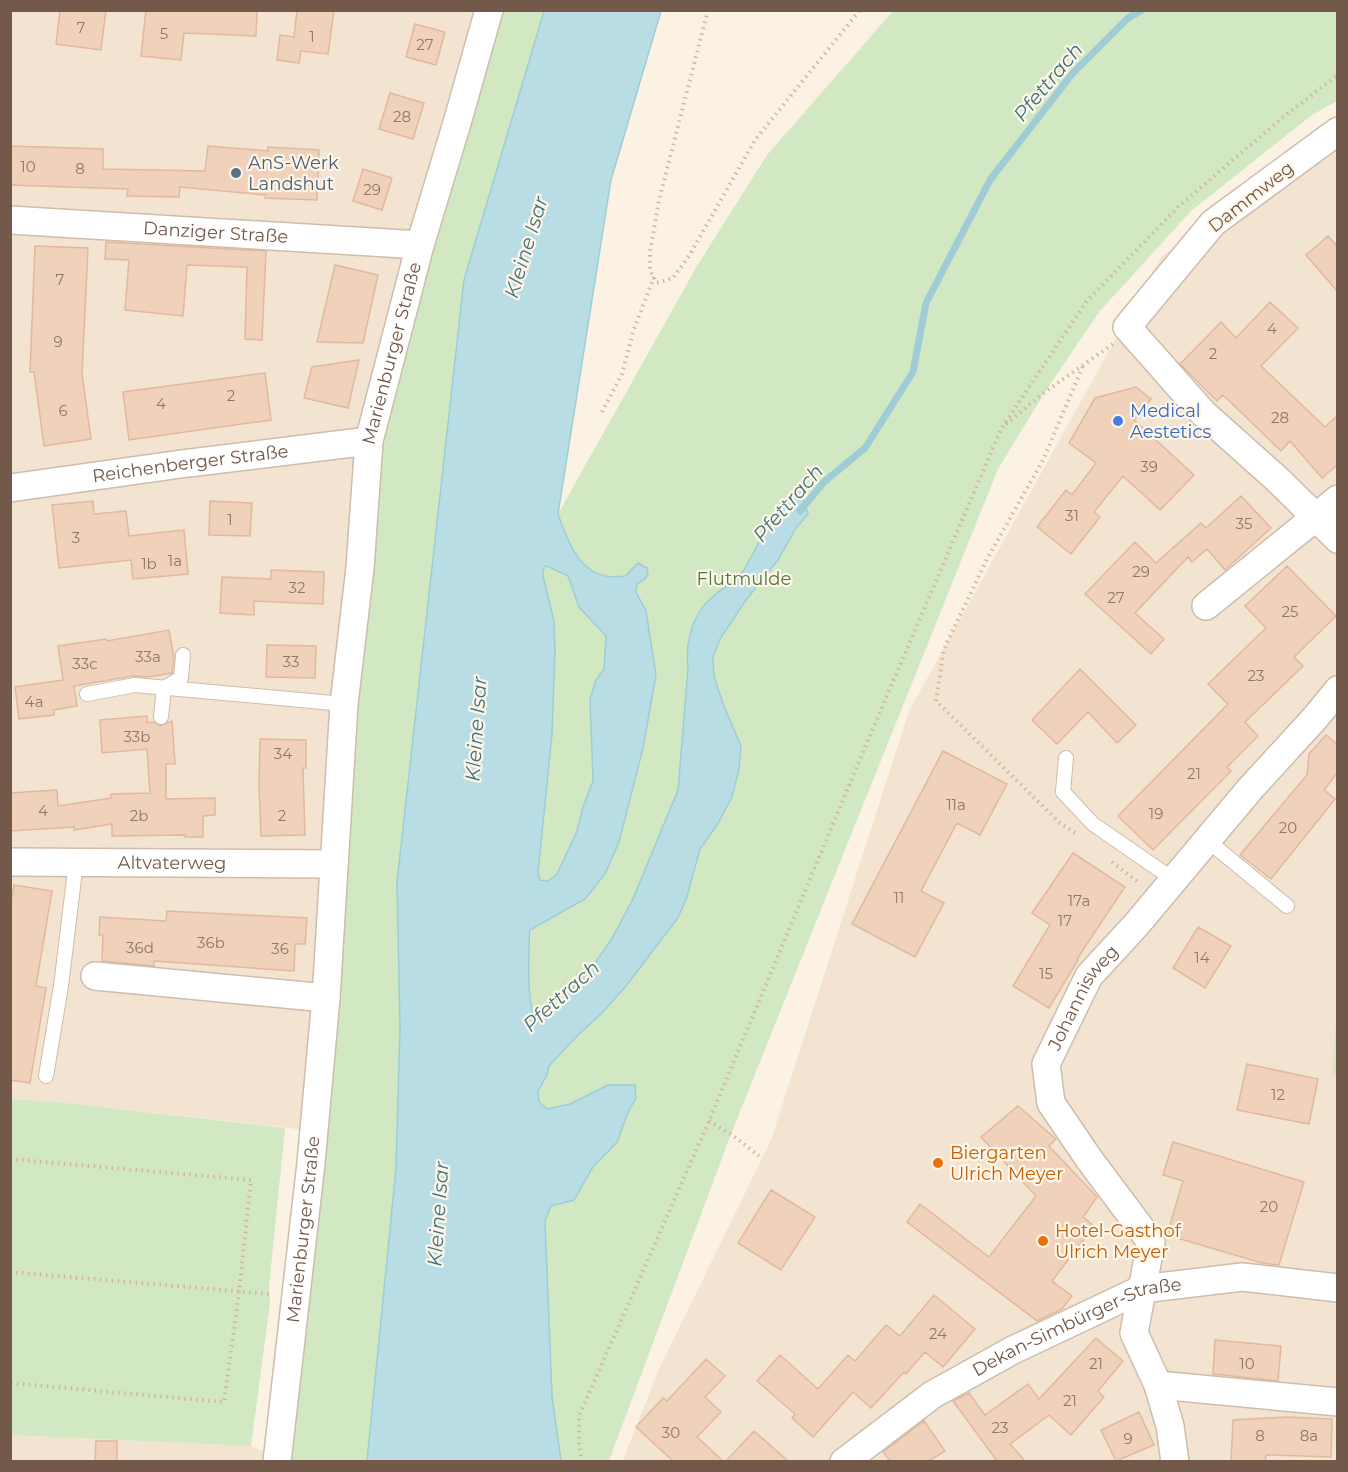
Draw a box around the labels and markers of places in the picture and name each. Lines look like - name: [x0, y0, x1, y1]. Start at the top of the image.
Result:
- place label: AnS-Werk Landshut: [248, 152, 339, 195]
- marker: AnS-Werk Landshut: [229, 166, 243, 180]
- place label: Medical Aestetics: [1130, 400, 1212, 443]
- marker: Medical Aestetics: [1111, 414, 1125, 428]
- place label: Biergarten Ulrich Meyer: [950, 1142, 1063, 1185]
- marker: Biergarten Ulrich Meyer: [931, 1156, 945, 1170]
- place label: Hotel-Gasthof Ulrich Meyer: [1055, 1220, 1182, 1263]
- marker: Hotel-Gasthof Ulrich Meyer: [1036, 1234, 1050, 1248]

